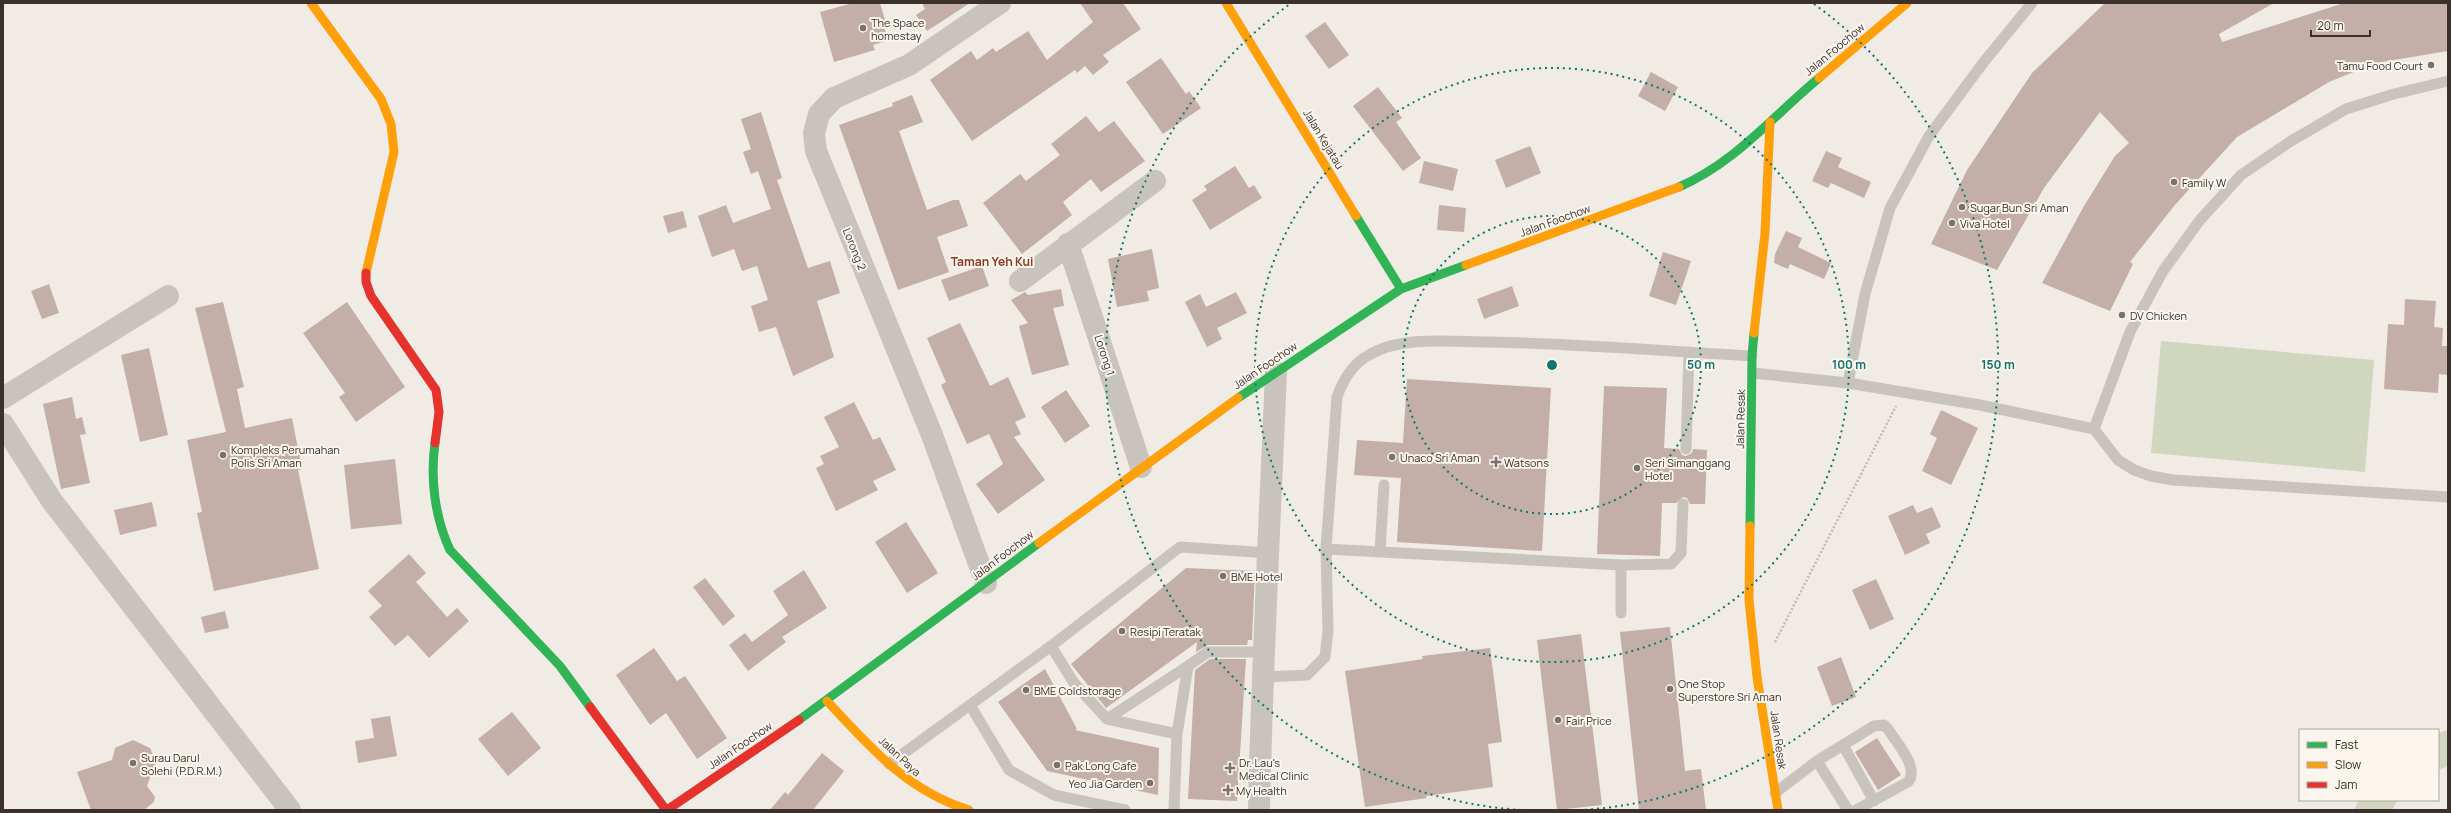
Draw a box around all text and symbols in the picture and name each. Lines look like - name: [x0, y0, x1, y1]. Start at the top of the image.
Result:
- scale bar: [2311, 12, 2370, 38]
- place label: The Space homestay: [871, 15, 925, 43]
- text: 20 m: [2317, 17, 2344, 34]
- street label: Jalan Foochow: [1801, 19, 1868, 79]
- marker: The Space homestay: [858, 23, 868, 33]
- place label: Tamu Food Court: [2337, 58, 2423, 73]
- marker: Tamu Food Court: [2426, 60, 2436, 70]
- street label: Jalan Kejatau: [1300, 106, 1348, 172]
- place label: Family W: [2182, 175, 2227, 190]
- marker: Family W: [2169, 177, 2179, 187]
- street label: Jalan Foochow: [1517, 200, 1593, 240]
- place label: Sugar Bun Sri Aman: [1970, 200, 2069, 215]
- marker: Sugar Bun Sri Aman: [1957, 202, 1967, 212]
- place label: Viva Hotel: [1960, 216, 2010, 231]
- marker: Viva Hotel: [1947, 218, 1957, 228]
- street label: Lorong 2: [840, 226, 870, 272]
- district label: Taman Yeh Kui: [951, 253, 1033, 270]
- place label: DV Chicken: [2130, 308, 2187, 323]
- marker: DV Chicken: [2117, 310, 2127, 320]
- street label: Lorong 1: [1091, 333, 1119, 377]
- street label: Jalan Foochow: [1230, 338, 1300, 392]
- text: 50 m: [1687, 356, 1715, 373]
- text: 100 m: [1832, 356, 1866, 373]
- text: 150 m: [1981, 356, 2015, 373]
- centre of rings: [1545, 358, 1559, 372]
- street label: Jalan Resak: [1732, 389, 1748, 449]
- place label: Kompleks Perumahan Polis Sri Aman: [231, 442, 340, 470]
- marker: Kompleks Perumahan Polis Sri Aman: [218, 450, 228, 460]
- place label: Unaco Sri Aman: [1400, 450, 1479, 465]
- marker: Unaco Sri Aman: [1387, 452, 1397, 462]
- place label: Watsons: [1504, 455, 1549, 470]
- place label: Seri Simanggang Hotel: [1645, 455, 1730, 483]
- marker: Watsons: [1491, 457, 1501, 467]
- marker: Seri Simanggang Hotel: [1632, 463, 1642, 473]
- street label: Jalan Foochow: [968, 526, 1037, 583]
- place label: BME Hotel: [1231, 569, 1283, 584]
- marker: BME Hotel: [1218, 571, 1228, 581]
- place label: Resipi Teratak: [1130, 624, 1201, 639]
- marker: Resipi Teratak: [1117, 626, 1127, 636]
- place label: One Stop Superstore Sri Aman: [1678, 676, 1781, 704]
- place label: BME Coldstorage: [1034, 683, 1122, 698]
- marker: One Stop Superstore Sri Aman: [1665, 684, 1675, 694]
- marker: BME Coldstorage: [1021, 685, 1031, 695]
- street label: Jalan Resak: [1767, 710, 1791, 771]
- place label: Fair Price: [1566, 713, 1612, 728]
- marker: Fair Price: [1553, 715, 1563, 725]
- street label: Jalan Foochow: [705, 718, 775, 772]
- legend: [2299, 729, 2439, 801]
- street label: Jalan Paya: [876, 733, 924, 779]
- text: Fast: [2335, 736, 2359, 753]
- place label: Surau Darul Solehi (P.D.R.M.): [141, 750, 223, 778]
- place label: Dr. Lau's Medical Clinic: [1239, 755, 1309, 783]
- text: Slow: [2335, 756, 2361, 773]
- marker: Surau Darul Solehi (P.D.R.M.): [128, 758, 138, 768]
- place label: Pak Long Cafe: [1065, 758, 1137, 773]
- marker: Pak Long Cafe: [1052, 760, 1062, 770]
- marker: Dr. Lau's Medical Clinic: [1224, 762, 1236, 774]
- place label: Yeo Jia Garden: [1069, 776, 1142, 791]
- text: Jam: [2335, 776, 2357, 793]
- marker: Yeo Jia Garden: [1145, 778, 1155, 788]
- place label: My Health: [1236, 783, 1287, 798]
- marker: My Health: [1223, 785, 1233, 795]

